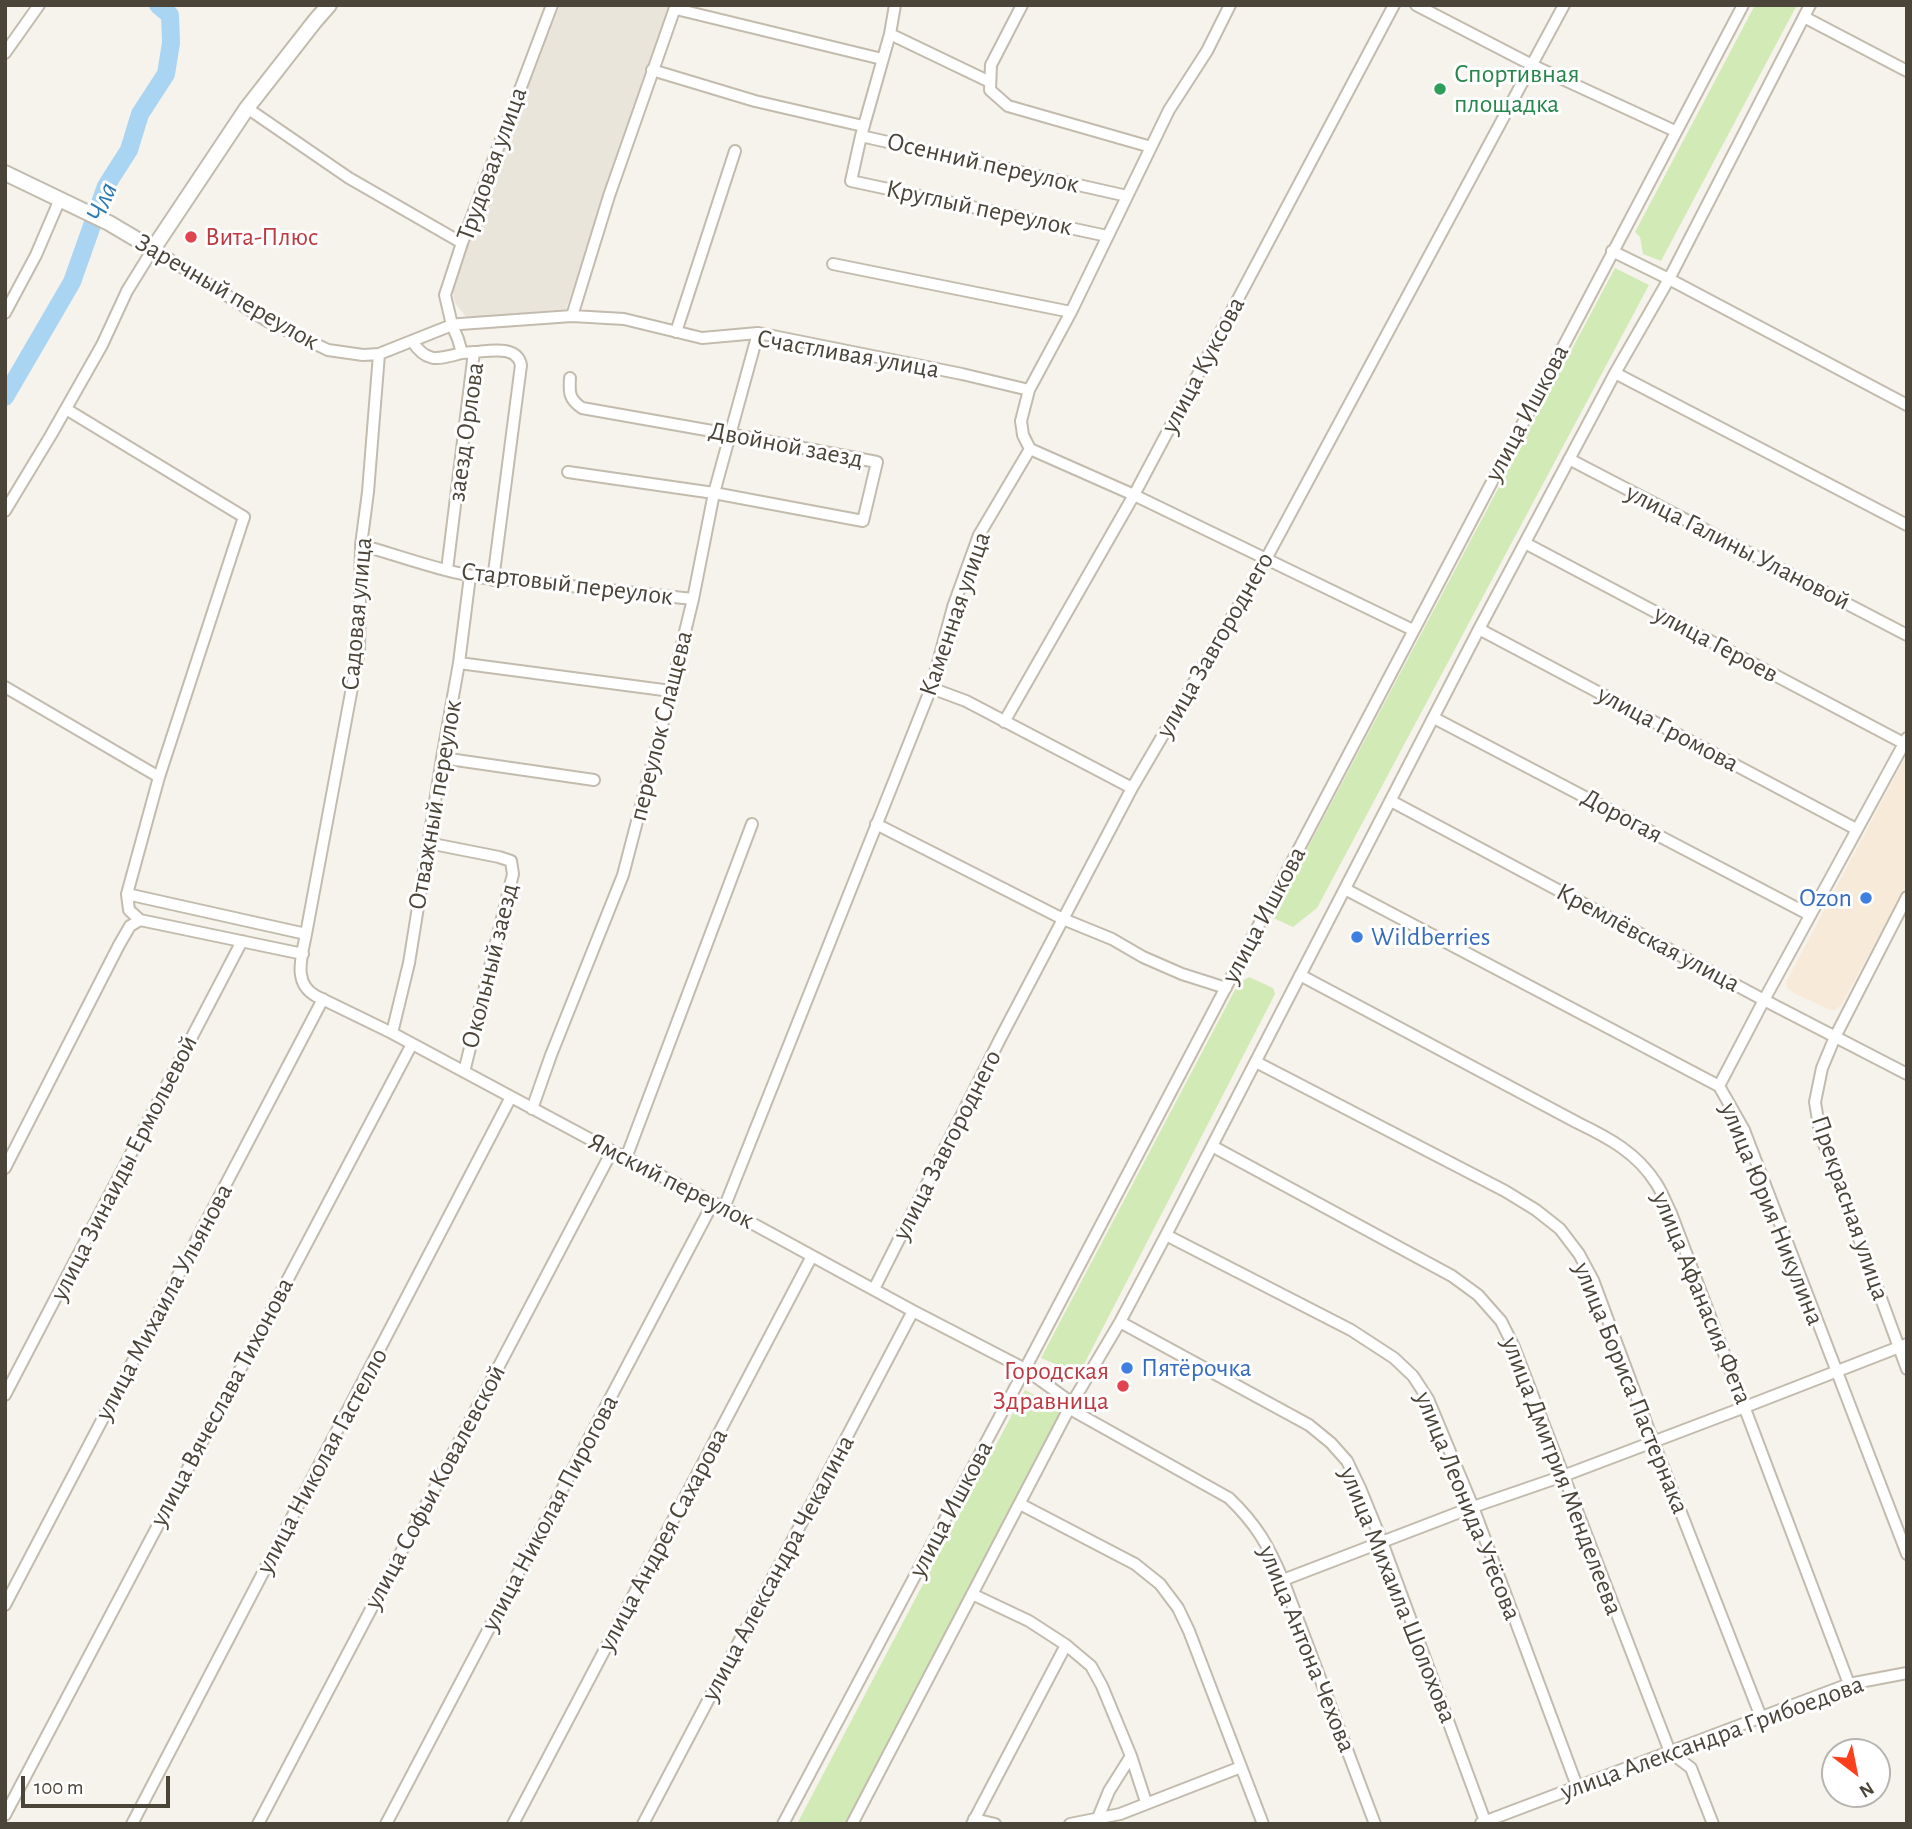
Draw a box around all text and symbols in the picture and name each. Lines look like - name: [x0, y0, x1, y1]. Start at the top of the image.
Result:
- place label: Спортивная площадка: [1454, 58, 1580, 119]
- marker: Спортивная площадка: [1432, 81, 1448, 97]
- street label: Трудовая улица: [450, 83, 534, 245]
- street label: Осенний переулок: [884, 126, 1082, 200]
- street label: Круглый переулок: [883, 173, 1075, 243]
- water label: Чла: [79, 177, 125, 227]
- place label: Вита-Плюс: [205, 221, 318, 253]
- street label: Заречный переулок: [129, 227, 325, 357]
- marker: Вита-Плюс: [183, 229, 199, 245]
- street label: улица Куксова: [1154, 291, 1252, 439]
- street label: Счастливая улица: [754, 323, 942, 385]
- street label: улица Ишкова: [1478, 339, 1576, 487]
- street label: заезд Орлова: [441, 360, 491, 504]
- street label: Двойной заезд: [706, 415, 866, 475]
- street label: улица Галины Улановой: [1621, 477, 1855, 617]
- street label: Каменная улица: [912, 528, 998, 700]
- street label: Садовая улица: [335, 536, 379, 692]
- street label: улица Завгороднего: [1149, 547, 1281, 743]
- street label: Стартовый переулок: [459, 556, 675, 612]
- street label: улица Героев: [1648, 598, 1784, 690]
- street label: переулок Слащева: [622, 627, 700, 825]
- street label: улица Громова: [1592, 679, 1744, 779]
- street label: Отважный переулок: [401, 698, 469, 912]
- street label: Дорогая: [1576, 782, 1668, 850]
- street label: улица Ишкова: [1215, 841, 1313, 989]
- street label: Кремлёвская улица: [1551, 876, 1745, 1000]
- street label: Окольный заезд: [454, 880, 526, 1052]
- place label: Ozon: [1799, 882, 1852, 914]
- marker: Ozon: [1858, 890, 1874, 906]
- place label: Wildberries: [1371, 921, 1490, 953]
- marker: Wildberries: [1349, 929, 1365, 945]
- street label: улица Зинаиды Ермольевой: [43, 1030, 205, 1306]
- street label: улица Завгороднего: [886, 1045, 1008, 1245]
- street label: улица Юрия Никулина: [1713, 1098, 1831, 1330]
- street label: Прекрасная улица: [1804, 1111, 1896, 1305]
- street label: Ямский переулок: [583, 1126, 759, 1236]
- street label: улица Михаила Ульянова: [88, 1178, 240, 1426]
- street label: улица Афанасия Фета: [1645, 1187, 1759, 1409]
- street label: улица Бориса Пастернака: [1566, 1258, 1696, 1518]
- street label: улица Вячеслава Тихонова: [143, 1272, 301, 1532]
- street label: улица Дмитрия Менделеева: [1494, 1332, 1630, 1620]
- street label: улица Николая Гастелло: [249, 1343, 395, 1579]
- place label: Пятёрочка: [1141, 1352, 1252, 1384]
- place label: Городская Здравница: [993, 1355, 1109, 1416]
- street label: улица Софьи Ковалевской: [357, 1360, 513, 1614]
- marker: Пятёрочка: [1119, 1360, 1135, 1376]
- marker: Городская Здравница: [1115, 1378, 1131, 1394]
- street label: улица Леонида Утёсова: [1408, 1387, 1528, 1625]
- street label: улица Николая Пирогова: [475, 1390, 625, 1636]
- street label: улица Андрея Сахарова: [591, 1423, 735, 1657]
- street label: улица Александра Чекалина: [695, 1430, 861, 1706]
- street label: улица Ишкова: [902, 1435, 1000, 1583]
- street label: улица Михаила Шолохова: [1332, 1462, 1464, 1728]
- street label: улица Антона Чехова: [1251, 1541, 1363, 1757]
- street label: улица Александра Грибоедова: [1556, 1669, 1868, 1807]
- north arrow: [1821, 1738, 1891, 1808]
- scale bar: [24, 1762, 173, 1806]
- text: 100 m: [34, 1777, 84, 1798]
- text: N: [1856, 1778, 1877, 1801]

